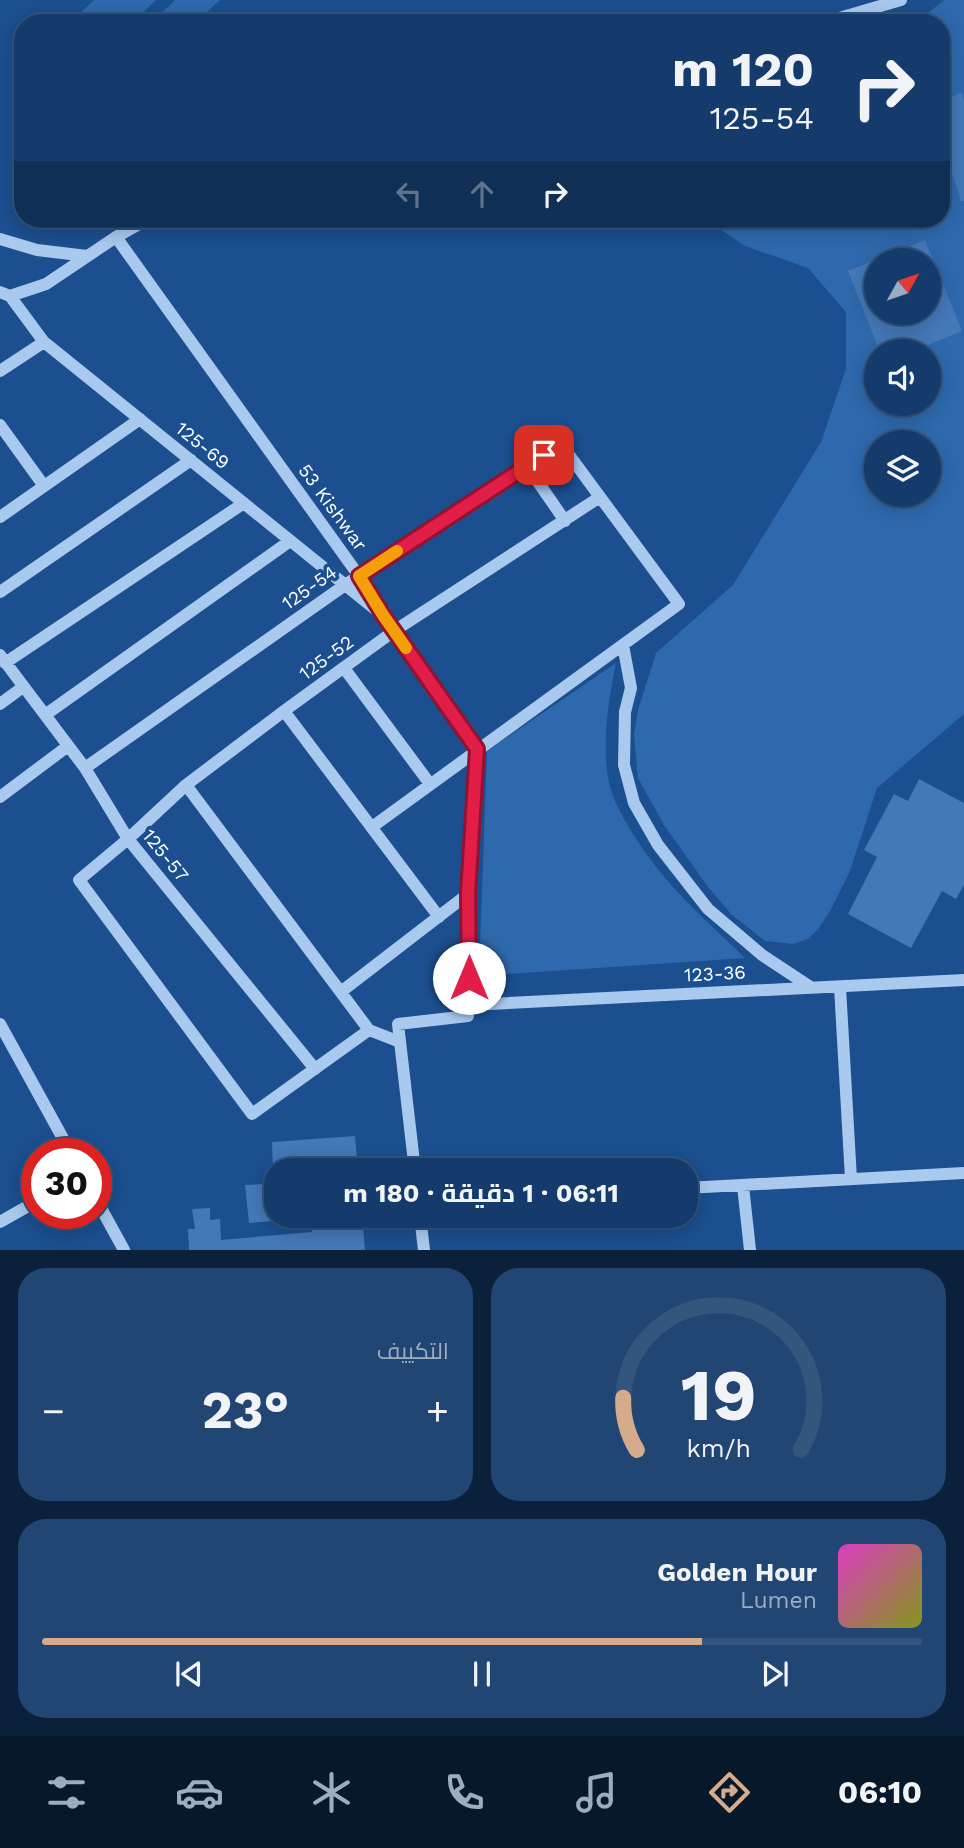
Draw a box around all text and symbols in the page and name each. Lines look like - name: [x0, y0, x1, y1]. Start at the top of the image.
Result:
- text: 120 m: [672, 40, 814, 98]
- icon: right: [838, 42, 929, 133]
- text: 125-54: [710, 99, 814, 137]
- icon: left: [390, 175, 428, 213]
- icon: ahead: [463, 175, 501, 213]
- icon: right: [536, 175, 574, 213]
- north arrow: [864, 248, 942, 326]
- map controls: [864, 248, 941, 507]
- button: sound: [864, 339, 941, 416]
- street label: 125-69: [171, 417, 234, 474]
- pin: [514, 425, 574, 485]
- button: layers: [864, 430, 941, 507]
- icon: arrive: [525, 436, 563, 474]
- street label: 53 Kishwar: [293, 459, 372, 555]
- street label: 125-54: [277, 560, 341, 615]
- street label: 125-52: [295, 630, 358, 685]
- street label: 125-57: [137, 824, 194, 886]
- position arrow: [432, 941, 506, 1015]
- street label: 123-36: [684, 960, 746, 987]
- speed limit sign: 30: [21, 1138, 112, 1229]
- text: 06:11 · 1 دقيقة · 180 m: [343, 1178, 619, 1208]
- text: التكييف: [377, 1338, 449, 1365]
- text: 19: [680, 1353, 757, 1439]
- text: 23°: [202, 1380, 289, 1441]
- text: −: [42, 1389, 65, 1433]
- text: +: [426, 1389, 449, 1433]
- text: km/h: [686, 1434, 751, 1463]
- text: Golden Hour: [657, 1557, 817, 1587]
- text: Lumen: [740, 1587, 817, 1614]
- icon: previous: [170, 1655, 208, 1693]
- icon: pause: [463, 1655, 501, 1693]
- icon: next: [756, 1655, 794, 1693]
- icon: filters: [42, 1768, 91, 1817]
- icon: car: [175, 1768, 224, 1817]
- icon: climate: [307, 1768, 356, 1817]
- icon: phone: [440, 1768, 489, 1817]
- icon: music: [572, 1768, 621, 1817]
- icon: directions: [705, 1768, 754, 1817]
- text: 06:10: [838, 1773, 922, 1811]

